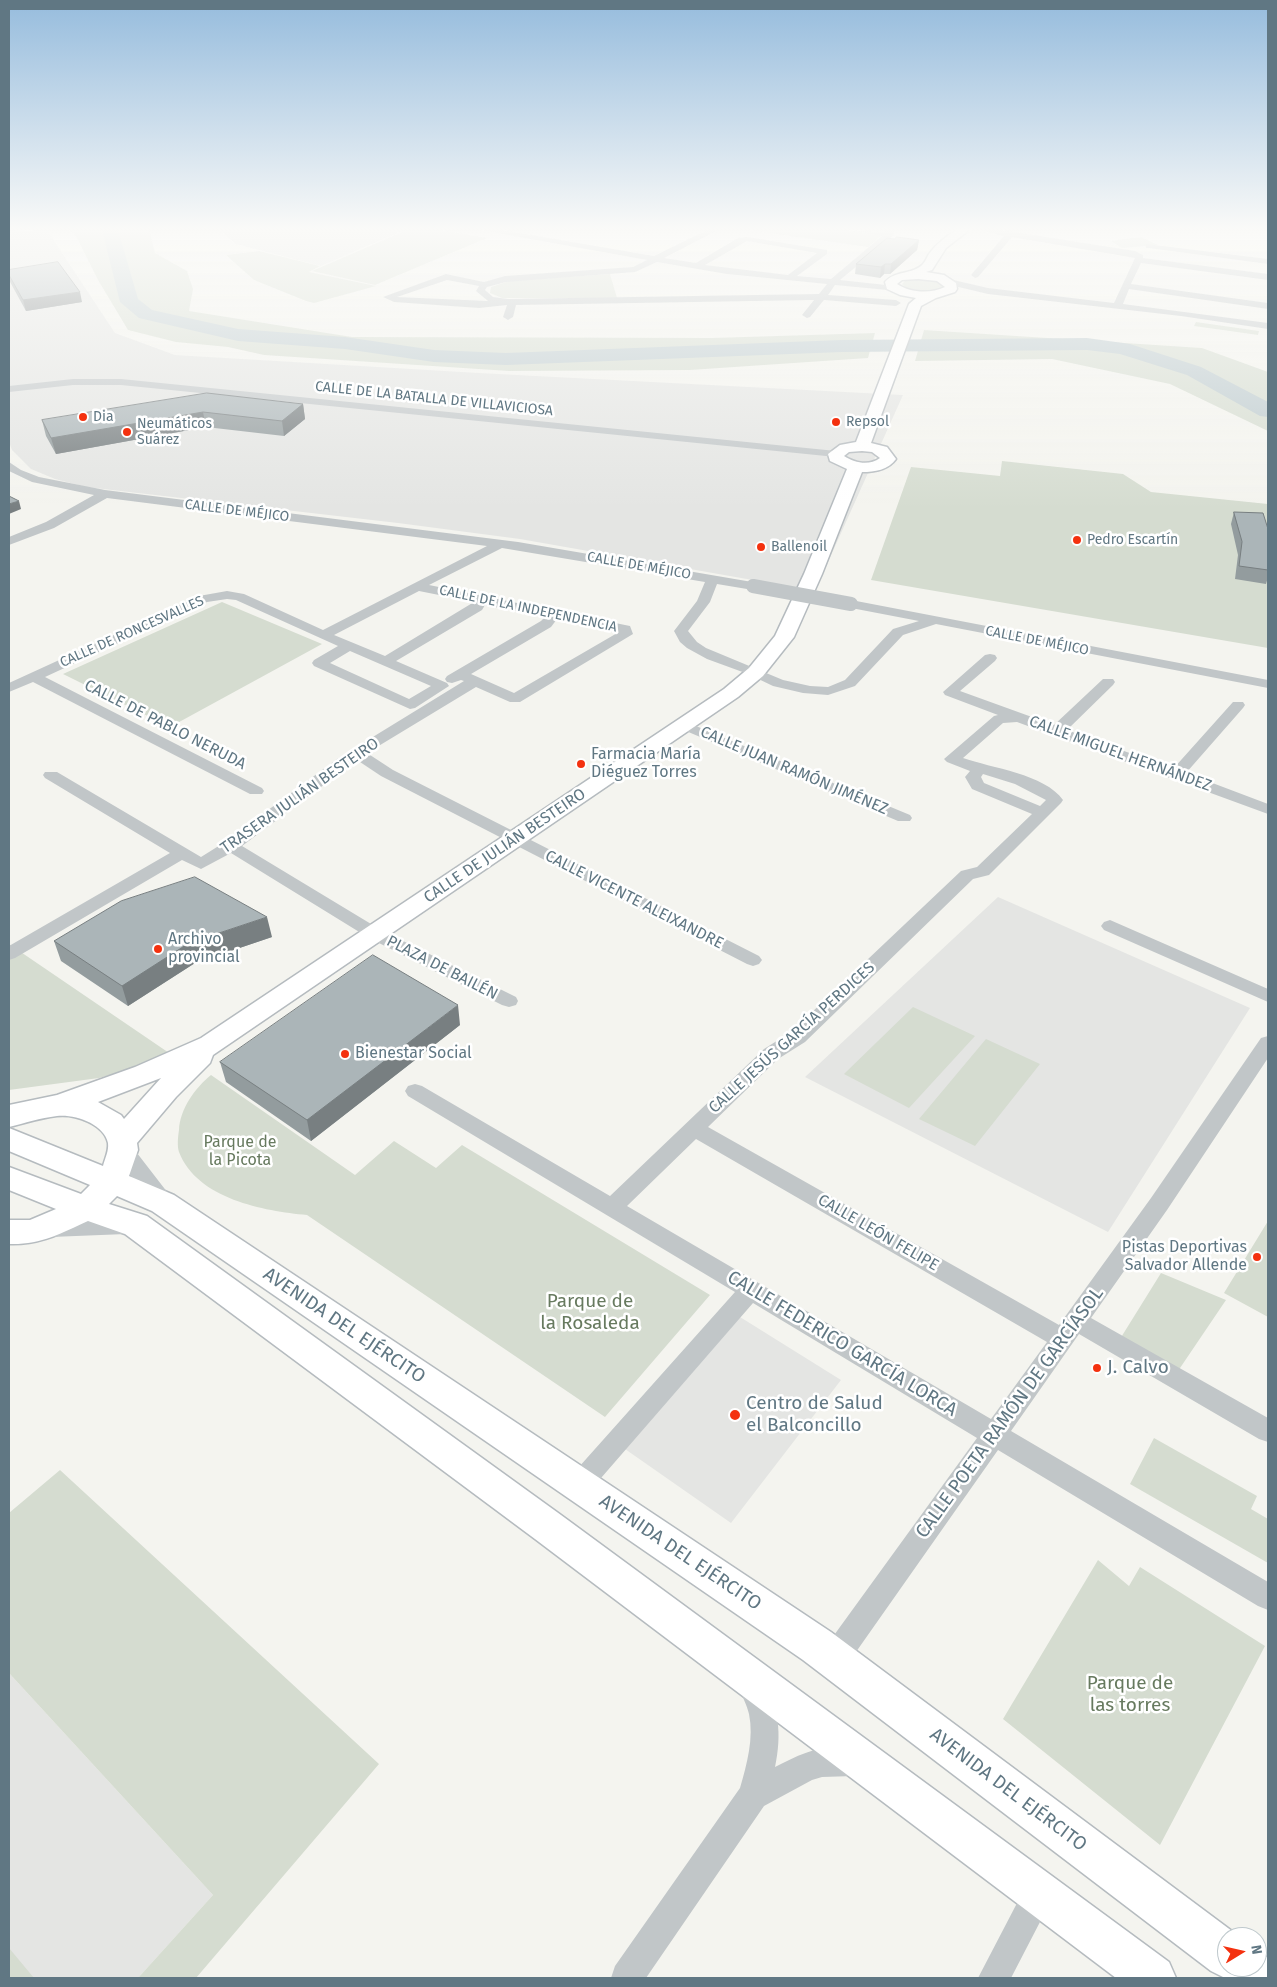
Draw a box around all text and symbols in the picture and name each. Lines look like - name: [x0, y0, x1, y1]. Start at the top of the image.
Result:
- street label: CALLE DE LA BATALLA DE VILLAVICIOSA: [314, 378, 554, 420]
- place label: Dia: [93, 409, 114, 425]
- marker: Dia: [77, 411, 89, 423]
- place label: Repsol: [846, 414, 889, 430]
- place label: Neumáticos Suárez: [137, 416, 212, 448]
- marker: Repsol: [830, 416, 842, 428]
- marker: Neumáticos Suárez: [121, 426, 133, 438]
- street label: CALLE DE MÉJICO: [184, 496, 290, 526]
- place label: Pedro Escartín: [1087, 532, 1178, 548]
- marker: Pedro Escartín: [1071, 534, 1083, 546]
- place label: Ballenoil: [771, 539, 827, 555]
- marker: Ballenoil: [755, 541, 767, 553]
- street label: CALLE DE MÉJICO: [586, 549, 692, 583]
- street label: CALLE DE LA INDEPENDENCIA: [438, 582, 618, 636]
- street label: CALLE DE RONCESVALLES: [57, 593, 207, 671]
- street label: CALLE DE MÉJICO: [984, 623, 1090, 659]
- street label: CALLE DE PABLO NERUDA: [81, 676, 249, 774]
- street label: CALLE MIGUEL HERNÁNDEZ: [1026, 712, 1214, 796]
- street label: CALLE JUAN RAMÓN JIMÉNEZ: [697, 723, 891, 819]
- street label: TRASERA JULIÁN BESTEIRO: [217, 734, 383, 858]
- place label: Farmacia María Diéguez Torres: [591, 745, 701, 783]
- marker: Farmacia María Diéguez Torres: [575, 758, 587, 770]
- street label: CALLE DE JULIÁN BESTEIRO: [420, 785, 590, 907]
- street label: CALLE VICENTE ALEIXANDRE: [542, 847, 726, 953]
- place label: Archivo provincial: [168, 930, 240, 968]
- street label: PLAZA DE BAILÉN: [383, 932, 501, 1004]
- marker: Archivo provincial: [152, 943, 164, 955]
- street label: CALLE JESÚS GARCÍA PERDICES: [705, 958, 879, 1118]
- place label: Bienestar Social: [355, 1044, 472, 1064]
- marker: Bienestar Social: [339, 1048, 351, 1060]
- park label: Parque de la Picota: [204, 1133, 276, 1171]
- street label: CALLE LEÓN FELIPE: [814, 1191, 942, 1275]
- place label: Pistas Deportivas Salvador Allende: [1122, 1238, 1247, 1276]
- marker: Pistas Deportivas Salvador Allende: [1251, 1251, 1263, 1263]
- street label: AVENIDA DEL EJÉRCITO: [259, 1263, 429, 1389]
- street label: CALLE FEDERICO GARCÍA LORCA: [723, 1266, 961, 1422]
- street label: CALLE POETA RAMÓN DE GARCÍASOL: [911, 1283, 1109, 1543]
- park label: Parque de la Rosaleda: [540, 1291, 640, 1335]
- place label: J. Calvo: [1107, 1357, 1169, 1379]
- marker: J. Calvo: [1091, 1362, 1103, 1374]
- place label: Centro de Salud el Balconcillo: [746, 1393, 883, 1437]
- marker: Centro de Salud el Balconcillo: [728, 1408, 742, 1422]
- street label: AVENIDA DEL EJÉRCITO: [595, 1490, 765, 1616]
- park label: Parque de las torres: [1087, 1673, 1173, 1717]
- street label: AVENIDA DEL EJÉRCITO: [925, 1724, 1091, 1856]
- north arrow: [1217, 1927, 1267, 1977]
- text: N: [1247, 1944, 1265, 1956]

